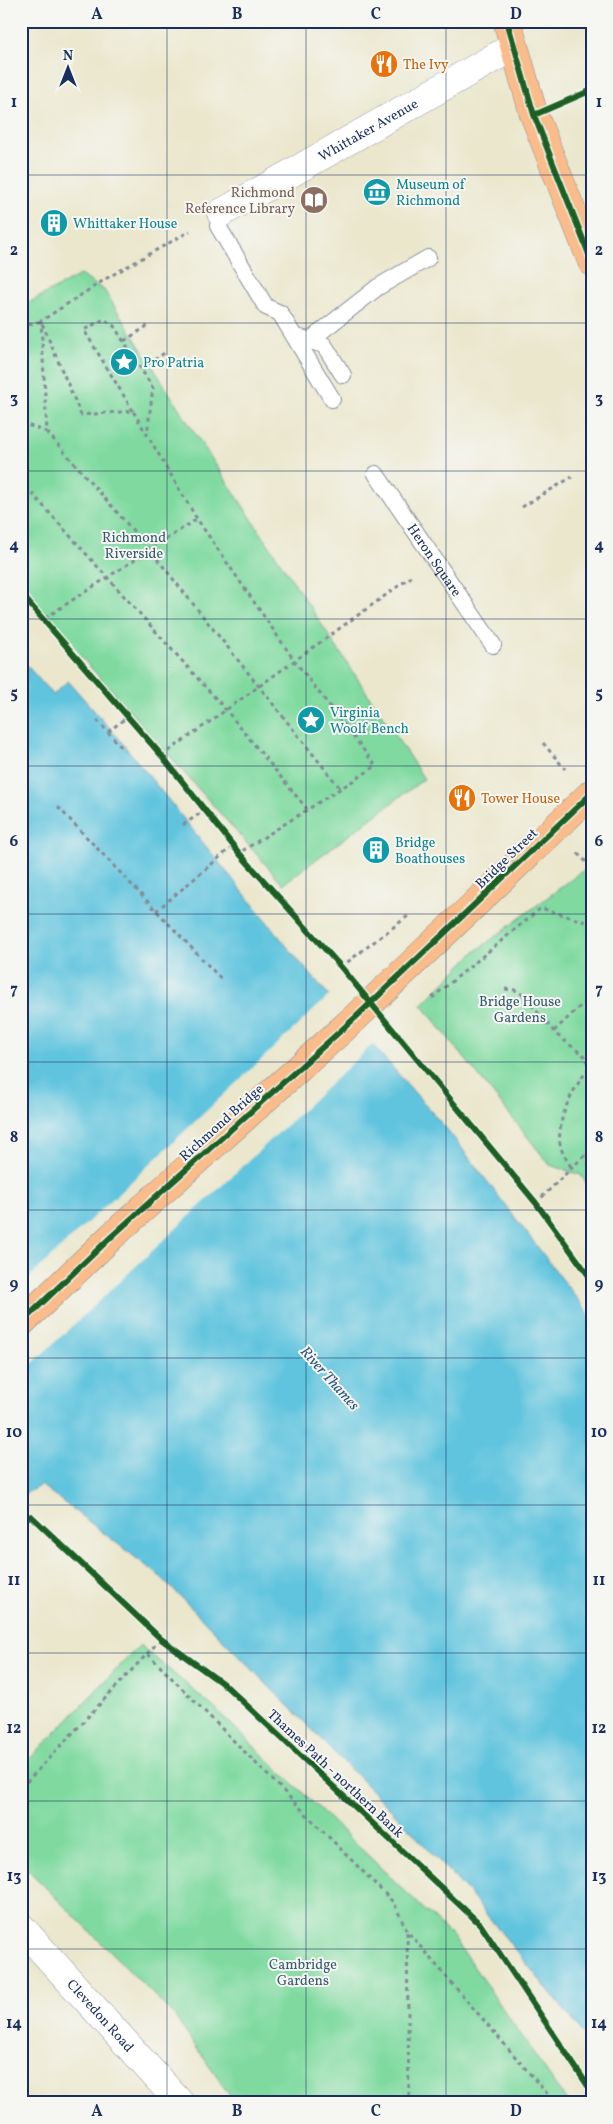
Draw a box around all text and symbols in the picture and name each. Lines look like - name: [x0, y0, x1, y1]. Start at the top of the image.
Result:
- text: A: [91, 4, 103, 26]
- text: B: [232, 4, 243, 26]
- text: C: [371, 4, 381, 26]
- text: D: [510, 4, 522, 26]
- north arrow: [42, 42, 92, 92]
- text: N: [63, 47, 73, 66]
- restaurant icon: The Ivy: [369, 49, 399, 79]
- place label: The Ivy: [403, 56, 449, 75]
- text: 1: [11, 92, 17, 114]
- text: 1: [596, 92, 602, 114]
- street label: Whittaker Avenue: [315, 95, 422, 167]
- place label: Museum of Richmond: [396, 176, 466, 211]
- museum icon: Museum of Richmond: [362, 177, 392, 207]
- place label: Richmond Reference Library: [185, 184, 295, 219]
- library icon: Richmond Reference Library: [299, 185, 329, 215]
- building icon: Whittaker House: [39, 208, 69, 238]
- place label: Whittaker House: [73, 215, 178, 234]
- text: 2: [10, 240, 18, 262]
- text: 2: [595, 240, 603, 262]
- place icon: Pro Patria: [109, 347, 139, 377]
- place label: Pro Patria: [143, 354, 204, 373]
- text: 3: [10, 388, 18, 410]
- text: 3: [595, 388, 603, 410]
- street label: Heron Square: [402, 520, 465, 601]
- park label: Richmond Riverside: [102, 529, 166, 564]
- text: 4: [9, 535, 19, 557]
- text: 4: [594, 535, 604, 557]
- text: 5: [10, 683, 18, 705]
- text: 5: [595, 683, 603, 705]
- place label: Virginia Woolf Bench: [330, 704, 409, 739]
- place icon: Virginia Woolf Bench: [296, 705, 326, 735]
- restaurant icon: Tower House: [447, 783, 477, 813]
- place label: Tower House: [481, 790, 560, 809]
- street label: Bridge Street: [472, 824, 542, 894]
- text: 6: [10, 831, 19, 853]
- text: 6: [595, 831, 604, 853]
- place label: Bridge Boathouses: [395, 834, 465, 869]
- building icon: Bridge Boathouses: [361, 835, 391, 865]
- text: 7: [10, 979, 18, 1001]
- text: 7: [595, 979, 603, 1001]
- park label: Bridge House Gardens: [479, 993, 561, 1028]
- street label: Richmond Bridge: [176, 1080, 269, 1166]
- text: 8: [10, 1127, 18, 1149]
- text: 8: [595, 1127, 603, 1149]
- text: 9: [10, 1274, 19, 1296]
- text: 9: [595, 1274, 604, 1296]
- water label: River Thames: [295, 1342, 364, 1416]
- text: 10: [6, 1422, 22, 1444]
- text: 10: [591, 1422, 607, 1444]
- text: 11: [8, 1570, 20, 1592]
- text: 11: [593, 1570, 605, 1592]
- street label: Thames Path - northern Bank: [263, 1706, 408, 1843]
- text: 12: [7, 1718, 21, 1740]
- text: 12: [592, 1718, 606, 1740]
- text: 13: [7, 1866, 21, 1888]
- text: 13: [592, 1866, 606, 1888]
- park label: Cambridge Gardens: [269, 1956, 337, 1991]
- street label: Clevedon Road: [62, 1976, 138, 2057]
- text: 14: [6, 2013, 22, 2035]
- text: 14: [591, 2013, 607, 2035]
- text: A: [91, 2101, 103, 2123]
- text: B: [232, 2101, 243, 2123]
- text: C: [371, 2101, 381, 2123]
- text: D: [510, 2101, 522, 2123]

